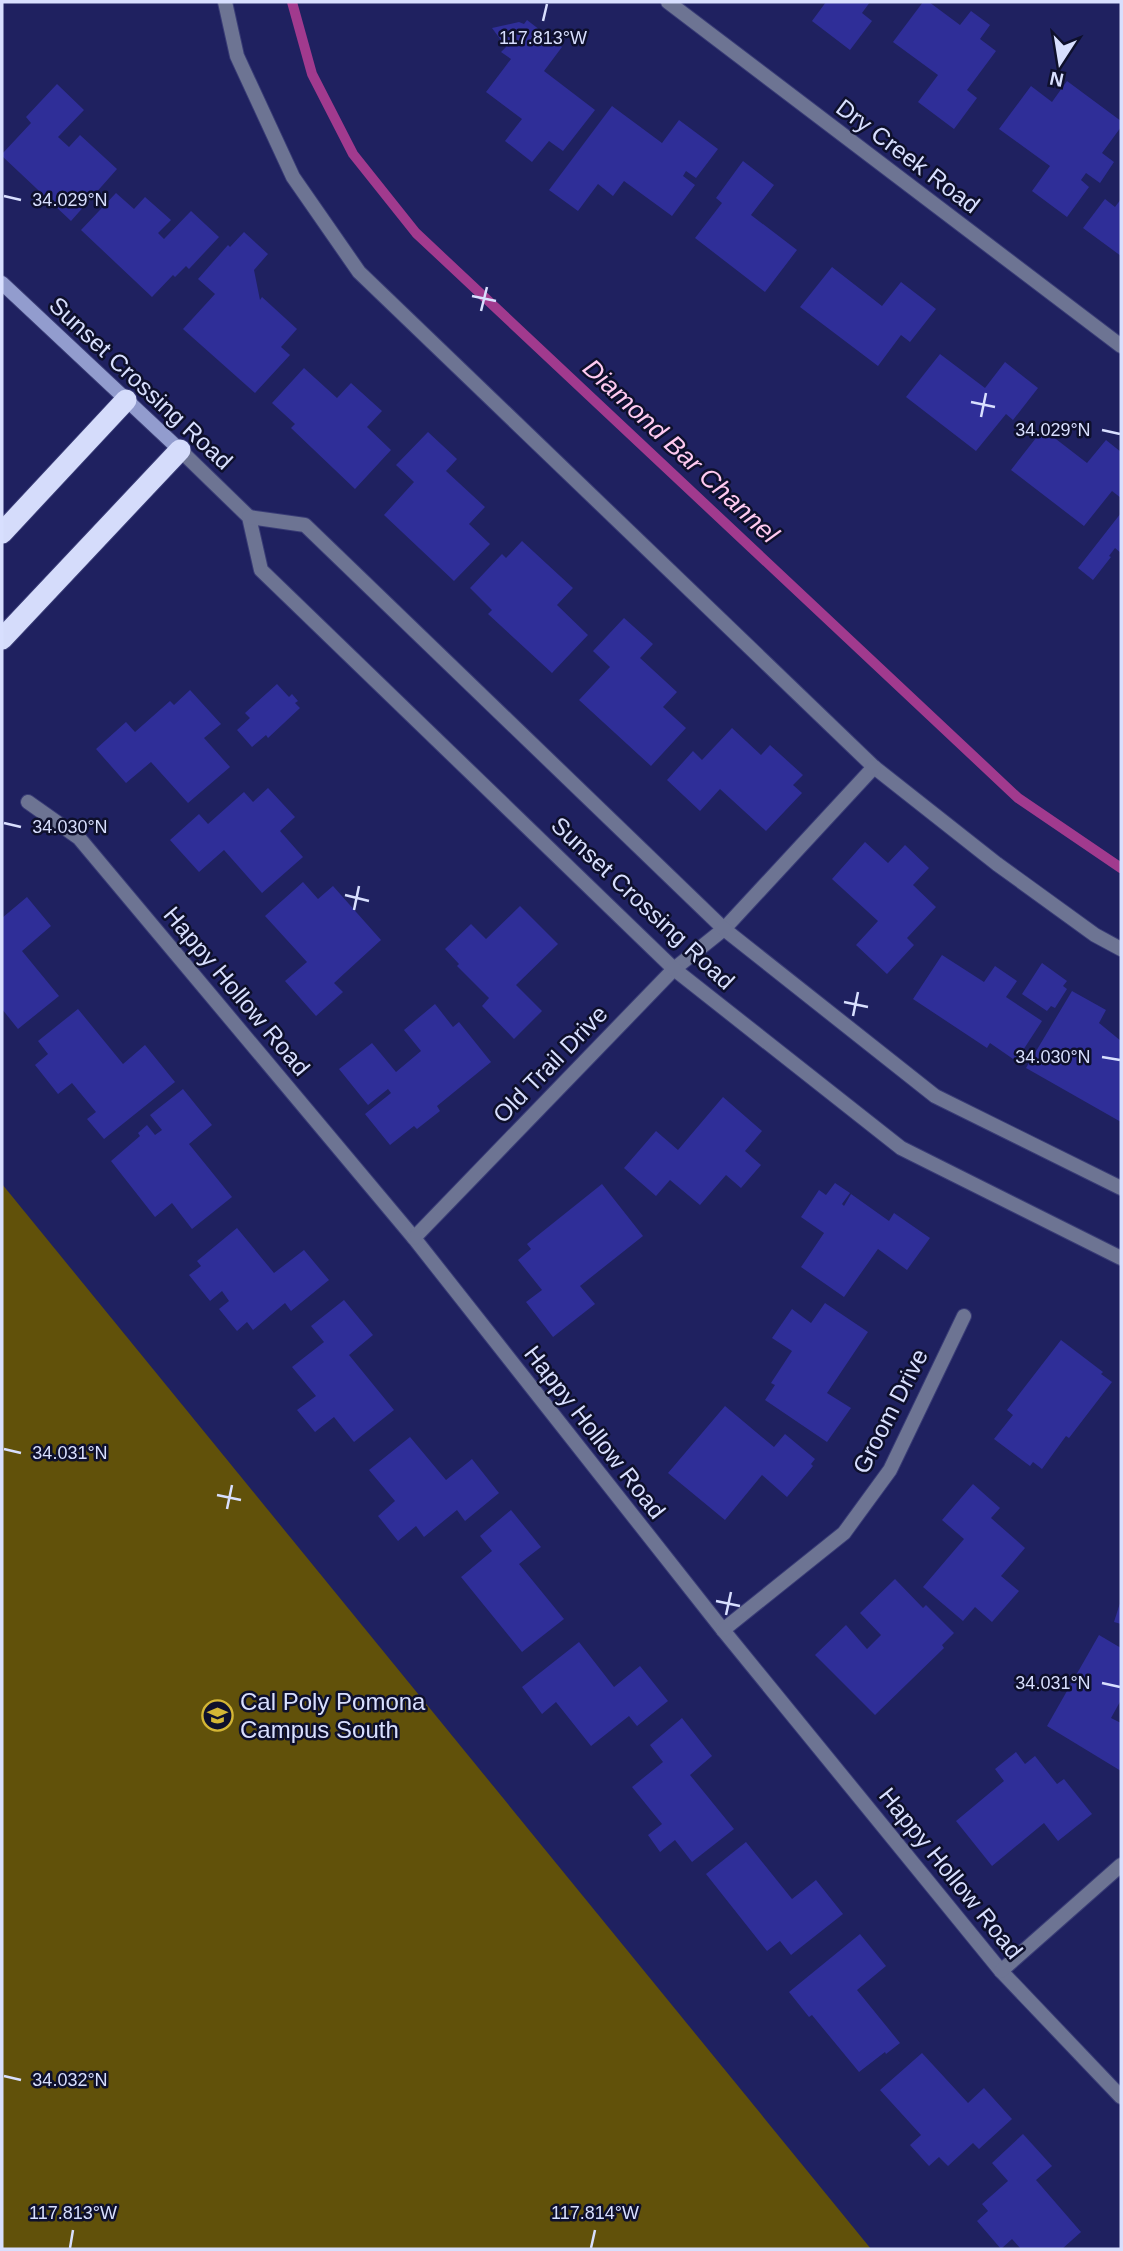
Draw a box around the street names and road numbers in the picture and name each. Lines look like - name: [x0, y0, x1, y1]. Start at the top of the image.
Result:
- street label: Dry Creek Road: [831, 93, 985, 219]
- street label: Sunset Crossing Road: [44, 291, 238, 475]
- street label: Sunset Crossing Road: [546, 811, 740, 995]
- street label: Happy Hollow Road: [158, 901, 316, 1081]
- street label: Old Trail Drive: [487, 1000, 613, 1128]
- street label: Happy Hollow Road: [519, 1340, 671, 1524]
- street label: Groom Drive: [847, 1344, 933, 1478]
- street label: Happy Hollow Road: [874, 1782, 1028, 1964]

